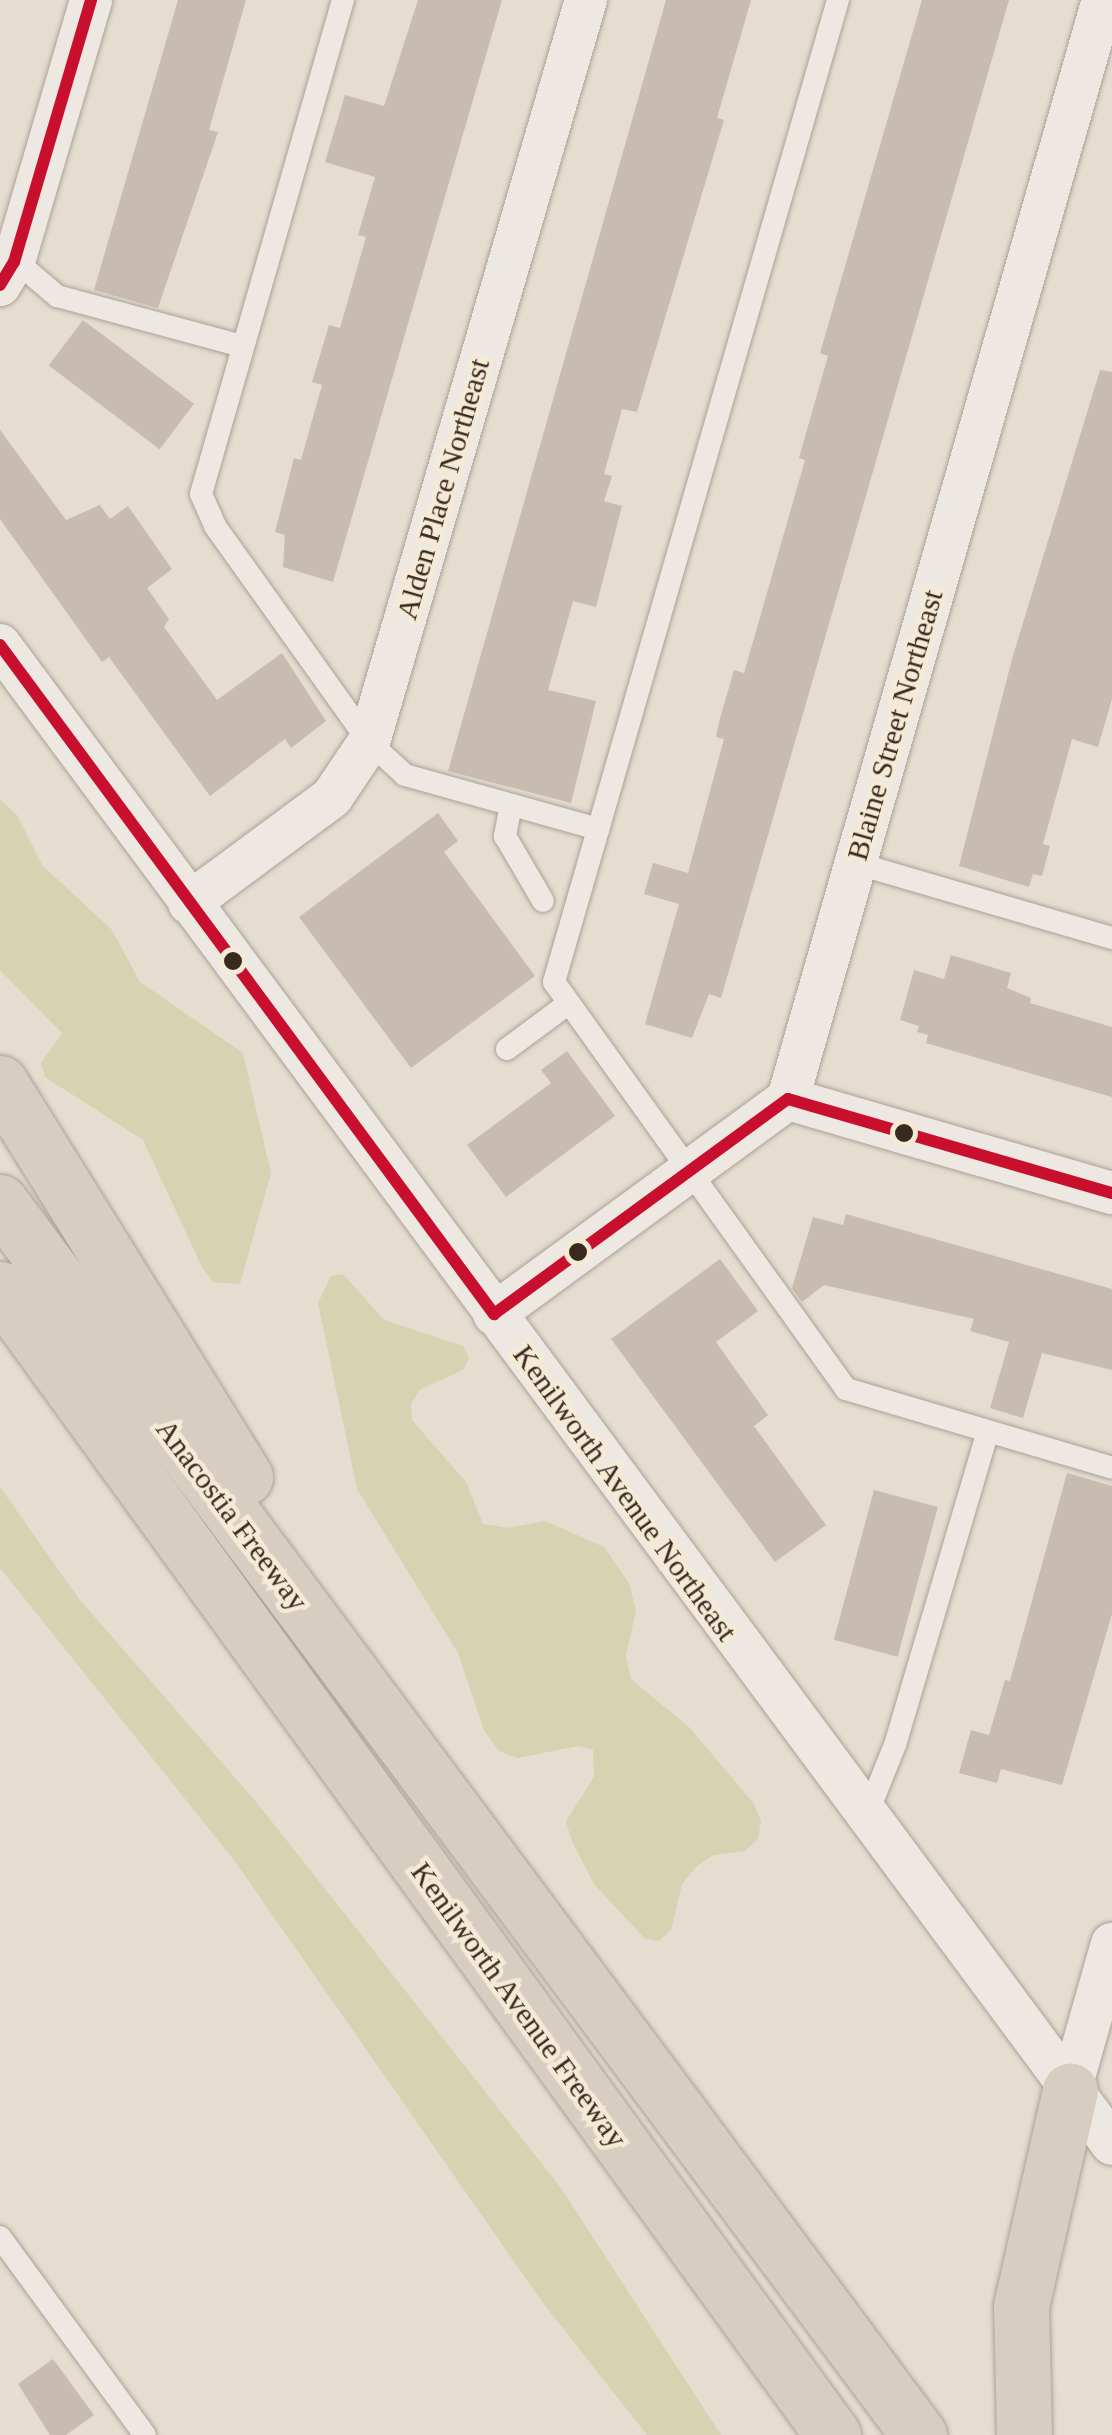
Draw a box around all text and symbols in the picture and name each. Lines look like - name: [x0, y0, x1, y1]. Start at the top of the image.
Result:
- street label: Alden Place Northeast: [388, 354, 498, 624]
- street label: Blaine Street Northeast: [839, 586, 951, 864]
- unlabelled marker: [223, 951, 243, 971]
- unlabelled marker: [894, 1123, 914, 1143]
- unlabelled marker: [568, 1242, 588, 1262]
- street label: Kenilworth Avenue Northeast: [505, 1337, 745, 1649]
- street label: Anacostia Freeway: [148, 1412, 316, 1618]
- street label: Kenilworth Avenue Freeway: [403, 1854, 635, 2156]

